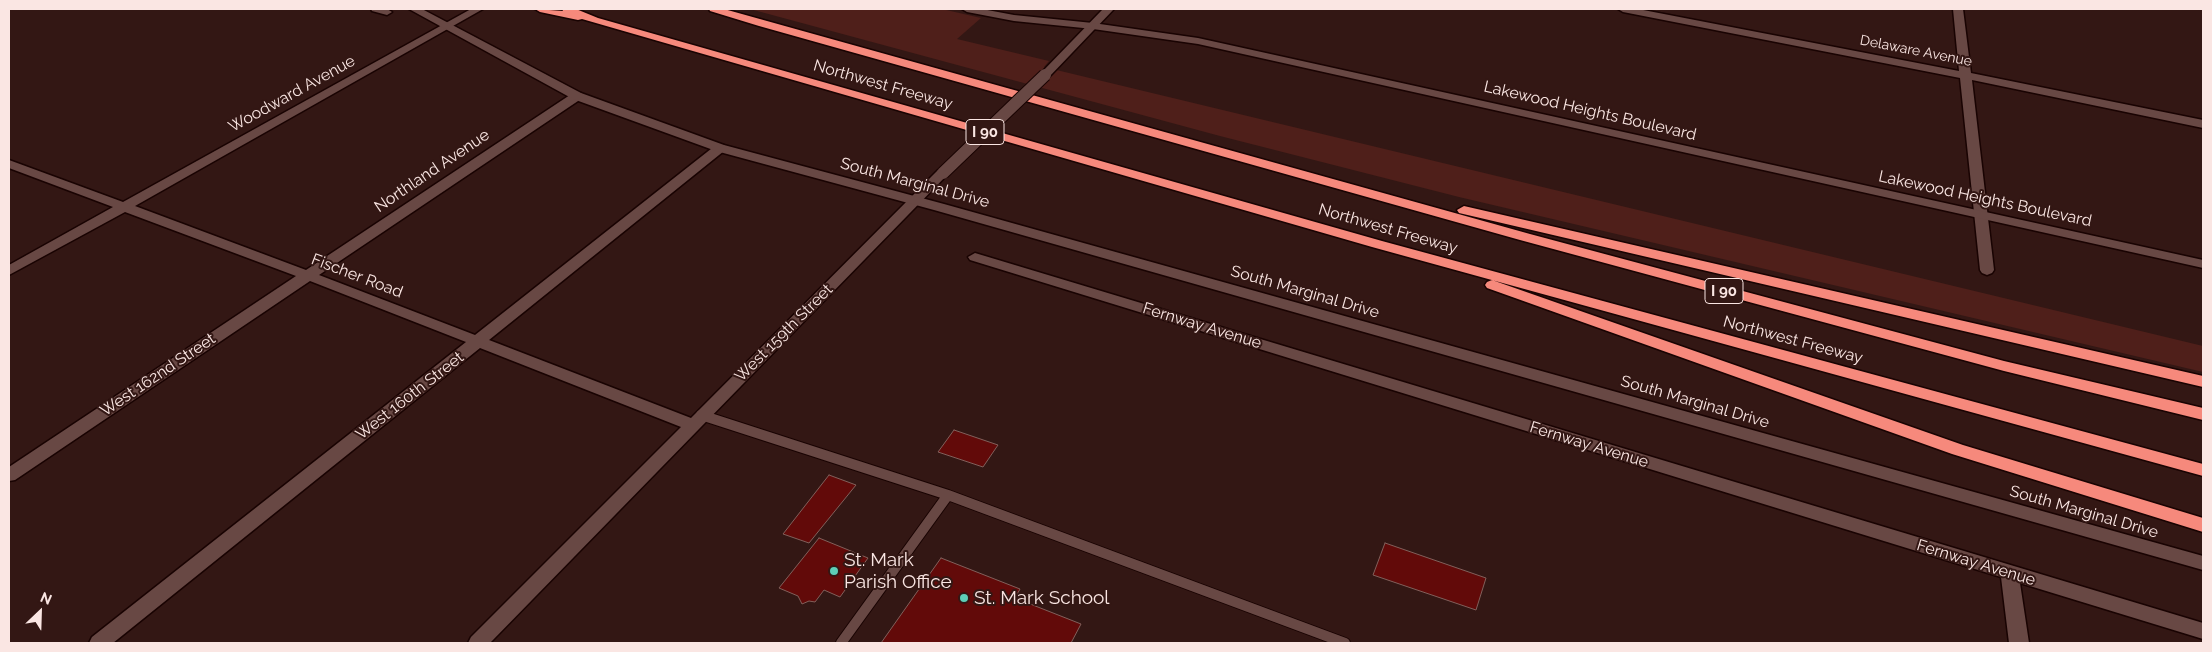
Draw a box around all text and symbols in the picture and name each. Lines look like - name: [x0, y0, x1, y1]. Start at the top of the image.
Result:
- street label: Delaware Avenue: [1859, 32, 1973, 70]
- street label: Woodward Avenue: [225, 51, 359, 137]
- street label: Northwest Freeway: [811, 56, 955, 114]
- street label: Lakewood Heights Boulevard: [1482, 77, 1698, 145]
- road number: I 90: [966, 120, 1004, 144]
- street label: Northland Avenue: [371, 125, 493, 217]
- street label: South Marginal Drive: [838, 154, 992, 212]
- street label: Lakewood Heights Boulevard: [1877, 167, 2093, 231]
- street label: Northwest Freeway: [1316, 200, 1460, 258]
- street label: Fischer Road: [309, 250, 405, 302]
- street label: South Marginal Drive: [1229, 262, 1381, 322]
- road number: I 90: [1705, 278, 1743, 304]
- street label: West 159th Street: [731, 280, 837, 386]
- street label: Fernway Avenue: [1140, 299, 1264, 353]
- street label: Northwest Freeway: [1721, 312, 1865, 368]
- street label: West 162nd Street: [97, 329, 219, 421]
- street label: West 160th Street: [352, 348, 468, 444]
- street label: South Marginal Drive: [1619, 372, 1771, 432]
- street label: Fernway Avenue: [1527, 418, 1651, 472]
- street label: South Marginal Drive: [2008, 482, 2160, 542]
- street label: Fernway Avenue: [1914, 536, 2038, 590]
- place label: St. Mark Parish Office: [844, 549, 952, 593]
- marker: St. Mark Parish Office: [828, 565, 840, 577]
- north arrow: [15, 587, 65, 637]
- place label: St. Mark School: [974, 587, 1109, 609]
- text: N: [38, 589, 54, 608]
- marker: St. Mark School: [958, 592, 970, 604]

